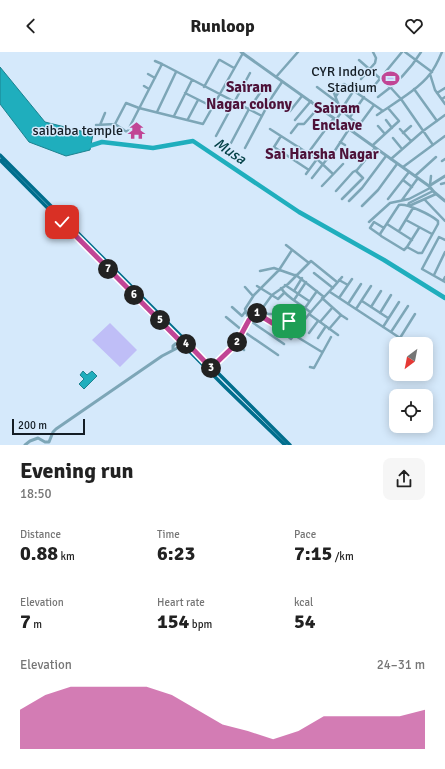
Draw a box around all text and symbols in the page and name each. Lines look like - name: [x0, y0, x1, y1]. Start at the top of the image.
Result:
- icon: back: [20, 15, 42, 37]
- text: Runloop: [190, 15, 255, 37]
- icon: heart: [403, 15, 425, 37]
- place label: CYR Indoor Stadium: [311, 63, 378, 96]
- sports icon: CYR Indoor Stadium: [380, 69, 400, 89]
- district label: Sairam Nagar colony: [206, 78, 292, 113]
- district label: Sairam Enclave: [312, 99, 362, 134]
- temple icon: saibaba temple: [126, 120, 146, 140]
- place label: saibaba temple: [33, 122, 123, 139]
- water label: Musa: [211, 134, 250, 168]
- district label: Sai Harsha Nagar: [265, 145, 379, 163]
- pin: [45, 205, 79, 239]
- icon: check: [51, 211, 73, 233]
- pin: 7: [98, 259, 118, 279]
- text: 7: [105, 262, 111, 275]
- pin: 6: [124, 285, 144, 305]
- text: 6: [131, 288, 137, 301]
- pin: 1: [247, 303, 267, 323]
- pin: [272, 304, 306, 338]
- text: 1: [254, 306, 260, 319]
- pin: 5: [150, 310, 170, 330]
- icon: arrive: [278, 310, 300, 332]
- text: 5: [157, 313, 163, 326]
- pin: 2: [227, 332, 247, 352]
- pin: 4: [176, 334, 196, 354]
- text: 2: [234, 335, 240, 348]
- text: 4: [183, 337, 189, 350]
- north arrow: [389, 337, 433, 381]
- map controls: [389, 337, 433, 433]
- pin: 3: [201, 358, 221, 378]
- text: 3: [208, 361, 214, 374]
- button: locate: [389, 389, 433, 433]
- scale bar: [12, 417, 85, 436]
- text: 200 m: [18, 419, 47, 432]
- text: Evening run: [20, 457, 134, 484]
- button: share: [383, 458, 425, 500]
- text: 18:50: [20, 486, 52, 502]
- text: Distance: [20, 528, 61, 541]
- text: Time: [157, 528, 180, 541]
- text: Pace: [294, 528, 316, 541]
- text: 0.88: [20, 541, 58, 566]
- text: 6:23: [157, 541, 195, 566]
- text: 7:15: [294, 541, 332, 566]
- text: km: [58, 550, 75, 563]
- text: /km: [332, 550, 354, 563]
- text: Elevation: [20, 596, 64, 609]
- text: Heart rate: [157, 596, 205, 609]
- text: kcal: [294, 596, 313, 609]
- text: 7: [20, 609, 31, 634]
- text: 154: [157, 609, 189, 634]
- text: 54: [294, 609, 316, 634]
- text: m: [31, 618, 42, 631]
- text: bpm: [189, 618, 212, 631]
- text: Elevation: [20, 657, 72, 673]
- text: 24–31 m: [377, 657, 425, 673]

